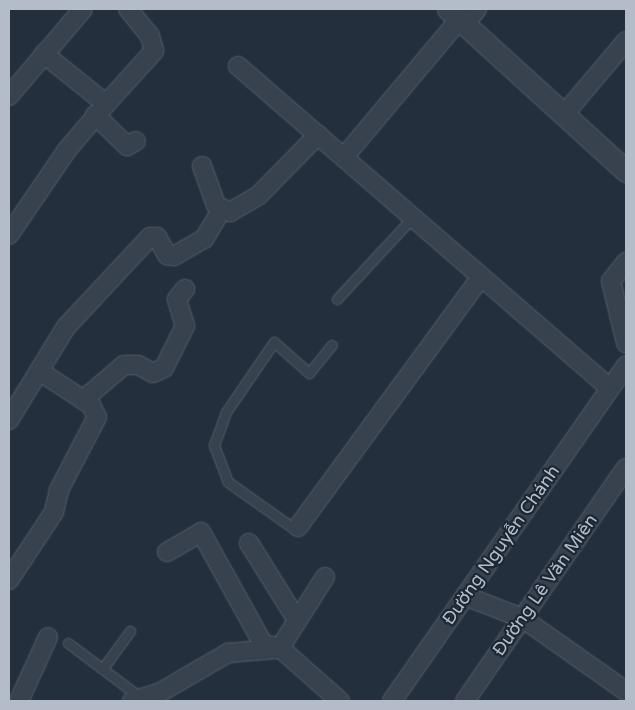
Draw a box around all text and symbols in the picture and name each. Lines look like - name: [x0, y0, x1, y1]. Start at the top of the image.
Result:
- street label: Đường Nguyễn Chánh: [438, 461, 564, 629]
- street label: Đường Lê Văn Miên: [488, 510, 602, 660]

